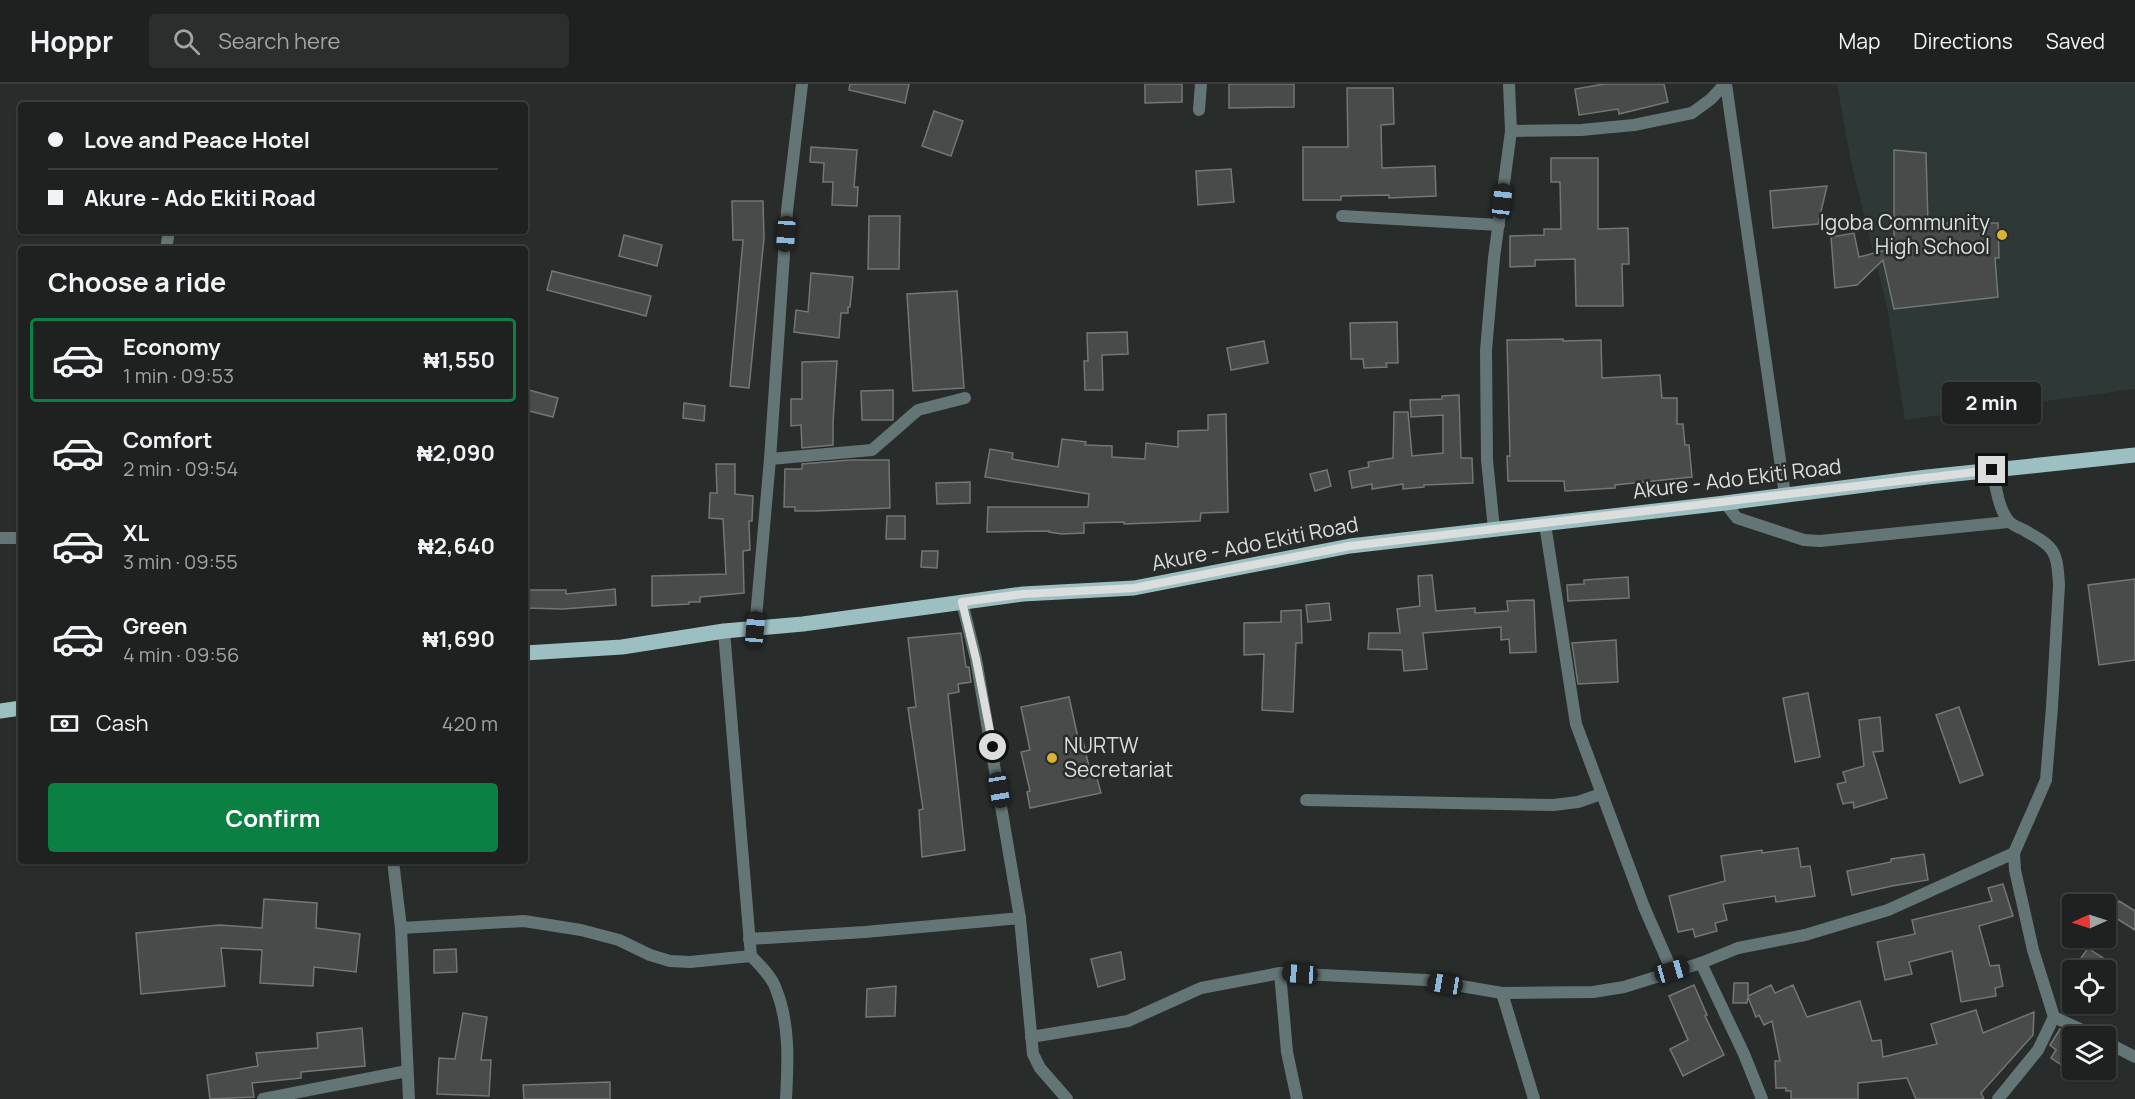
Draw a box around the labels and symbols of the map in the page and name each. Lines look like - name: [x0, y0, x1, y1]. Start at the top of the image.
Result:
- car: [1491, 182, 1513, 220]
- place label: Igoba Community High School: [1820, 208, 1990, 260]
- car: [776, 215, 796, 253]
- marker: Igoba Community High School: [1995, 228, 2009, 242]
- callout: 2 min: [1942, 383, 2042, 425]
- street label: Akure - Ado Ekiti Road: [1631, 451, 1843, 505]
- route end: [1978, 456, 2005, 483]
- street label: Akure - Ado Ekiti Road: [1149, 509, 1361, 577]
- car: [744, 610, 766, 648]
- place label: NURTW Secretariat: [1064, 731, 1173, 783]
- route start: [979, 733, 1006, 760]
- marker: NURTW Secretariat: [1045, 751, 1059, 765]
- car: [987, 771, 1011, 809]
- north arrow: [2062, 894, 2116, 948]
- car: [1652, 957, 1692, 985]
- car: [1281, 964, 1319, 984]
- car: [1426, 972, 1464, 996]

